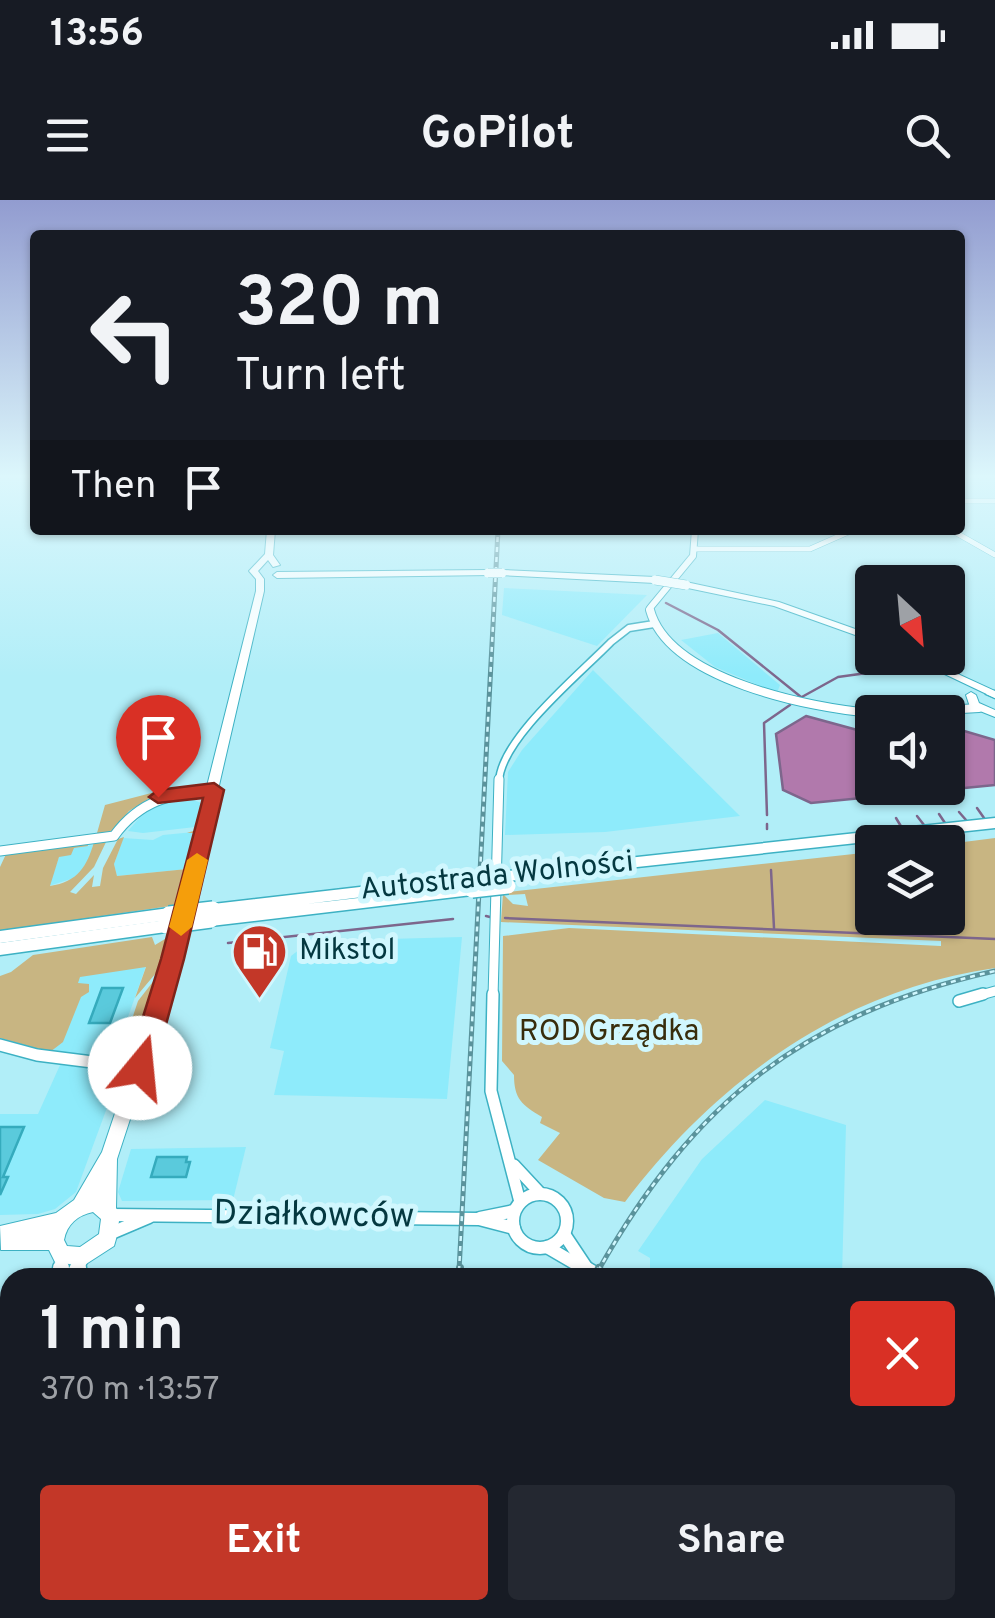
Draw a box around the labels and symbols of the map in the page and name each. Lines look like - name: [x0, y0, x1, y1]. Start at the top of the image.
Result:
- north arrow: [855, 565, 965, 675]
- pin: [116, 695, 201, 798]
- street label: Autostrada Wolności: [359, 844, 635, 910]
- fuel station icon: Mikstol: [230, 921, 290, 1000]
- place label: Mikstol: [299, 933, 395, 970]
- park label: ROD Grządka: [519, 1014, 699, 1051]
- position arrow: [88, 1016, 192, 1120]
- street label: Działkowców: [213, 1192, 415, 1240]

